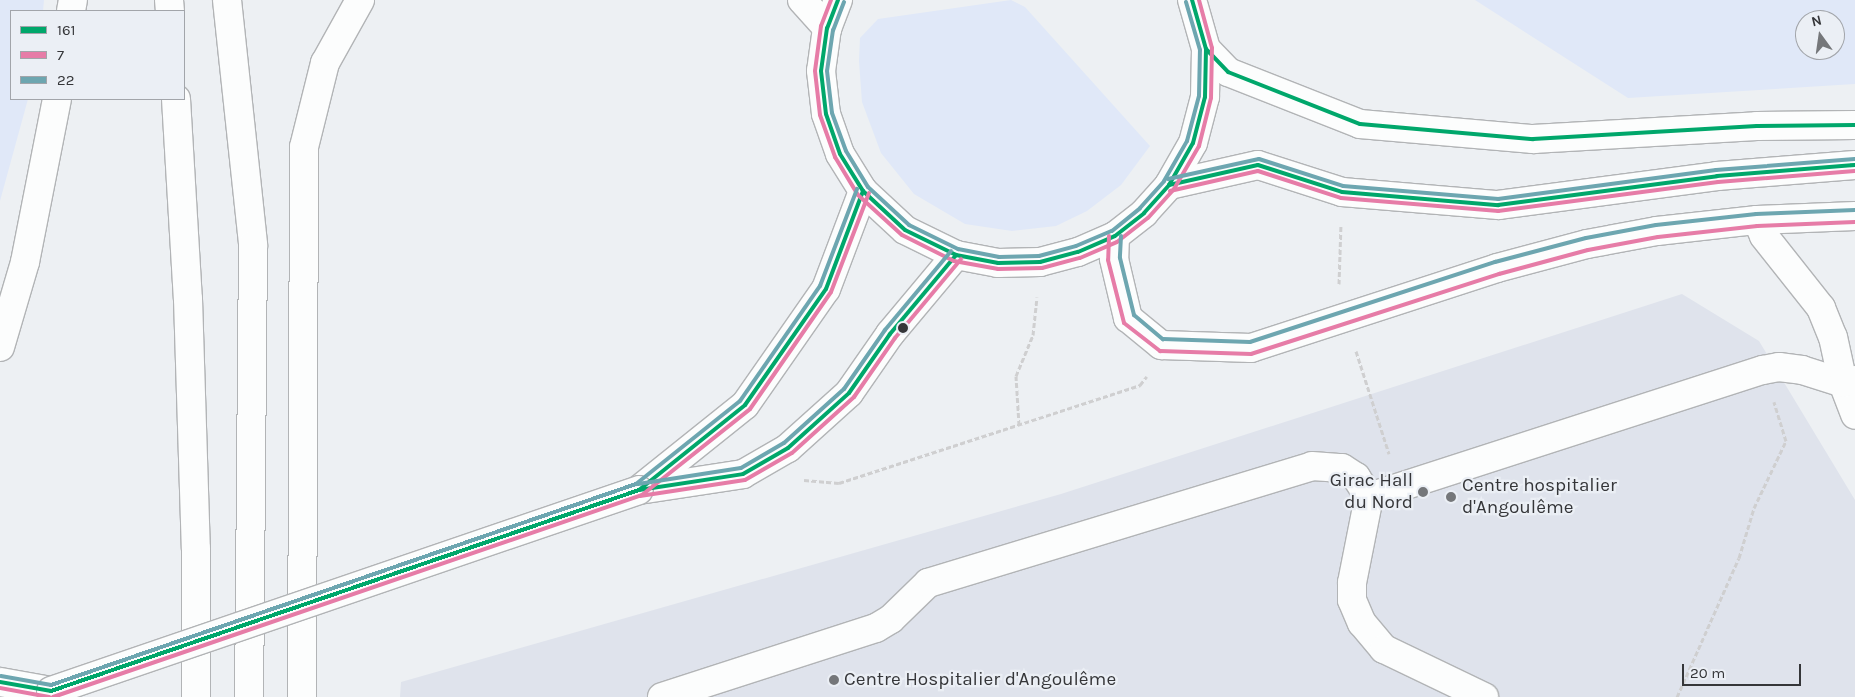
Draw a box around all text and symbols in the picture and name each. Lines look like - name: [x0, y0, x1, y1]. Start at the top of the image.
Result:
- legend: [10, 10, 185, 100]
- north arrow: [1795, 10, 1845, 60]
- text: N: [1810, 11, 1823, 30]
- text: 161: [57, 21, 76, 39]
- text: 7: [57, 46, 64, 64]
- text: 22: [57, 71, 74, 89]
- unlabelled marker: [898, 323, 908, 333]
- place label: Girac Hall du Nord: [1330, 470, 1413, 514]
- place label: Centre hospitalier d'Angoulême: [1462, 475, 1617, 519]
- marker: Girac Hall du Nord: [1417, 486, 1429, 498]
- marker: Centre hospitalier d'Angoulême: [1444, 490, 1458, 504]
- scale bar: [1685, 654, 1804, 686]
- text: 20 m: [1690, 664, 1725, 682]
- place label: Centre Hospitalier d'Angoulême: [844, 669, 1116, 691]
- marker: Centre Hospitalier d'Angoulême: [828, 674, 840, 686]

